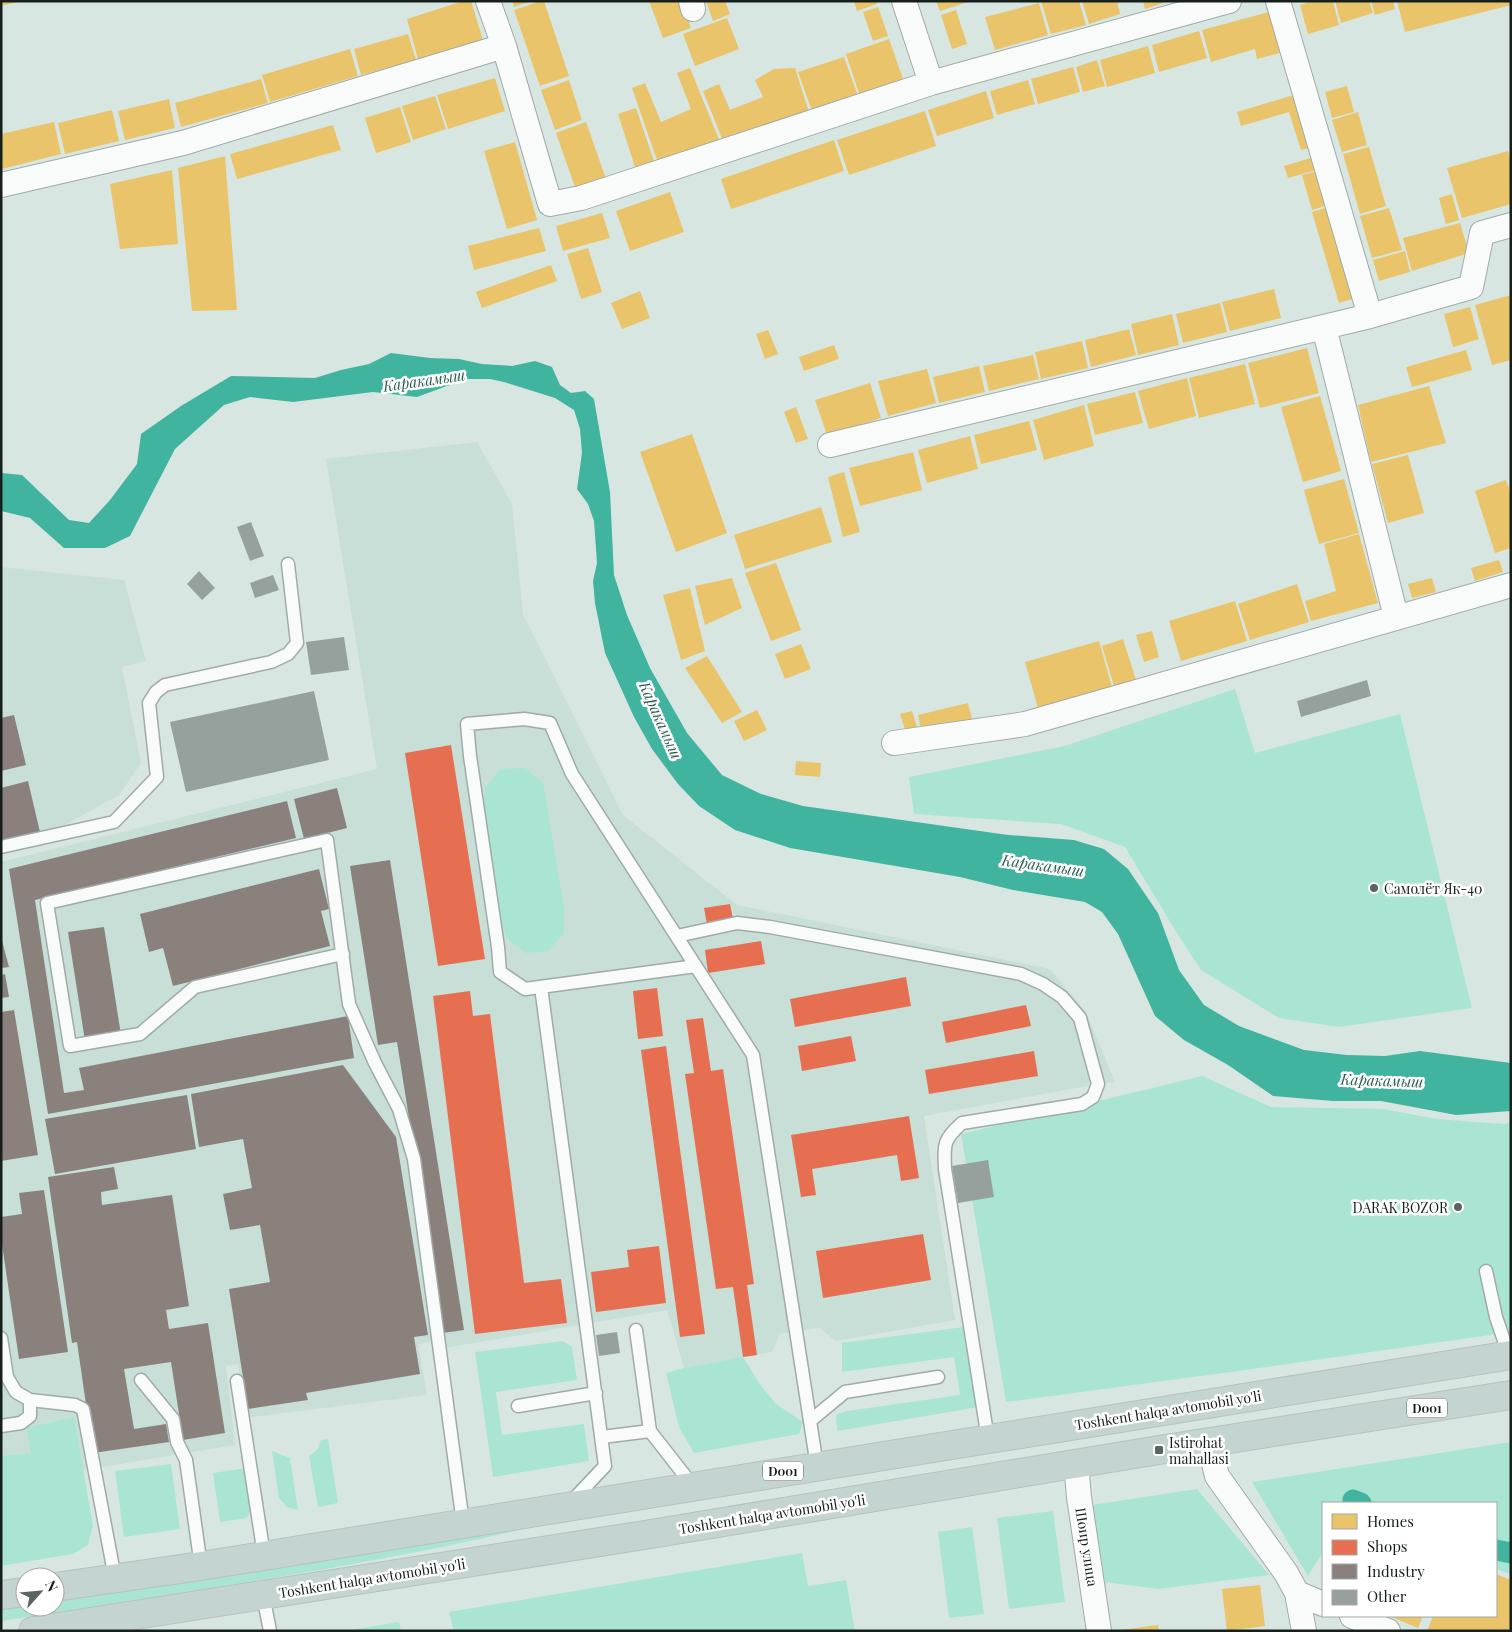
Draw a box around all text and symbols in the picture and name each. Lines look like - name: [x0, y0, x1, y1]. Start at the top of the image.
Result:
- water label: Каракамыш: [381, 364, 466, 396]
- water label: Каракамыш: [635, 677, 687, 762]
- water label: Каракамыш: [1000, 849, 1085, 881]
- place label: Самолёт Як-40: [1384, 879, 1483, 898]
- marker: Самолёт Як-40: [1368, 882, 1380, 894]
- water label: Каракамыш: [1339, 1069, 1424, 1091]
- place label: DARAK BOZOR: [1353, 1198, 1449, 1217]
- marker: DARAK BOZOR: [1452, 1201, 1464, 1213]
- street label: Toshkent halqa avtomobil yo'li: [1073, 1386, 1263, 1434]
- road number: D001: [1407, 1399, 1447, 1418]
- place label: Istirohat mahallasi: [1169, 1433, 1229, 1468]
- marker: Istirohat mahallasi: [1153, 1444, 1165, 1456]
- road number: D001: [763, 1462, 803, 1480]
- street label: Toshkent halqa avtomobil yo'li: [677, 1490, 867, 1538]
- legend: [1322, 1502, 1497, 1617]
- street label: Шоир улица: [1071, 1506, 1103, 1588]
- text: Homes: [1367, 1511, 1414, 1531]
- text: Shops: [1367, 1536, 1408, 1556]
- street label: Toshkent halqa avtomobil yo'li: [277, 1554, 467, 1602]
- text: Industry: [1367, 1561, 1425, 1581]
- north arrow: [15, 1567, 65, 1617]
- text: N: [41, 1577, 63, 1595]
- text: Other: [1367, 1586, 1407, 1606]

